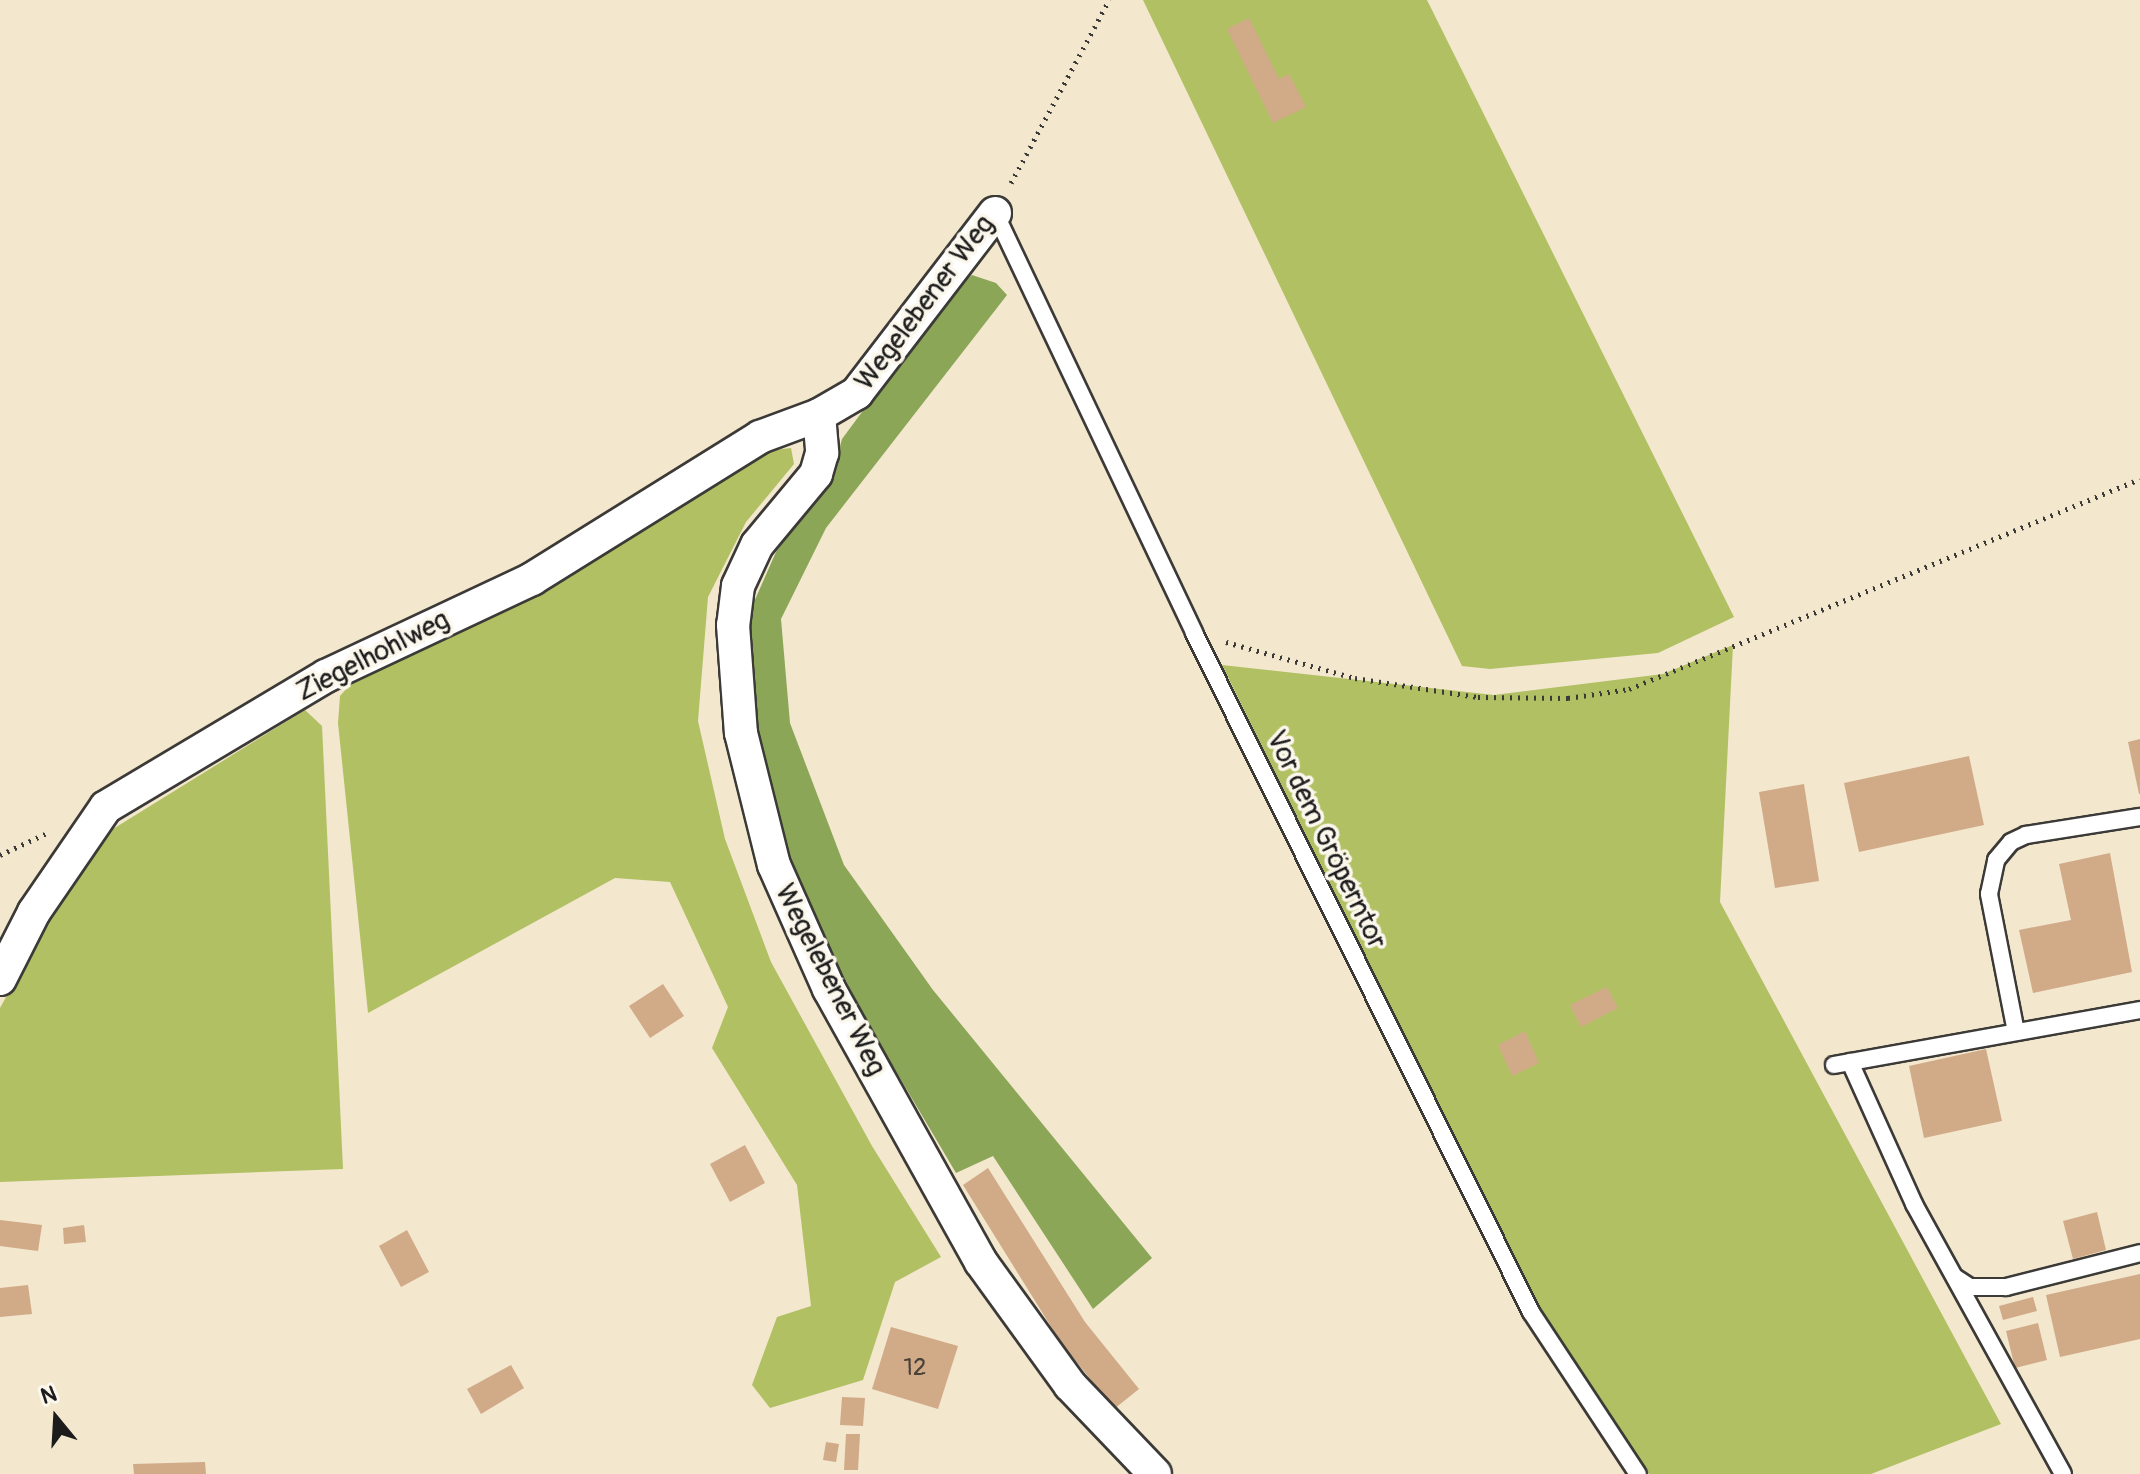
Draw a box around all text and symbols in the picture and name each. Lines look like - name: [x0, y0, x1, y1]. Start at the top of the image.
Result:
- street label: Wegelebener Weg: [848, 209, 1002, 397]
- street label: Ziegelhohlweg: [291, 603, 455, 709]
- street label: Vor dem Gröperntor: [1258, 725, 1394, 955]
- street label: Wegelebener Weg: [767, 879, 893, 1081]
- house number: 12: [904, 1354, 926, 1382]
- north arrow: [16, 1378, 96, 1458]
- text: N: [37, 1380, 60, 1411]

